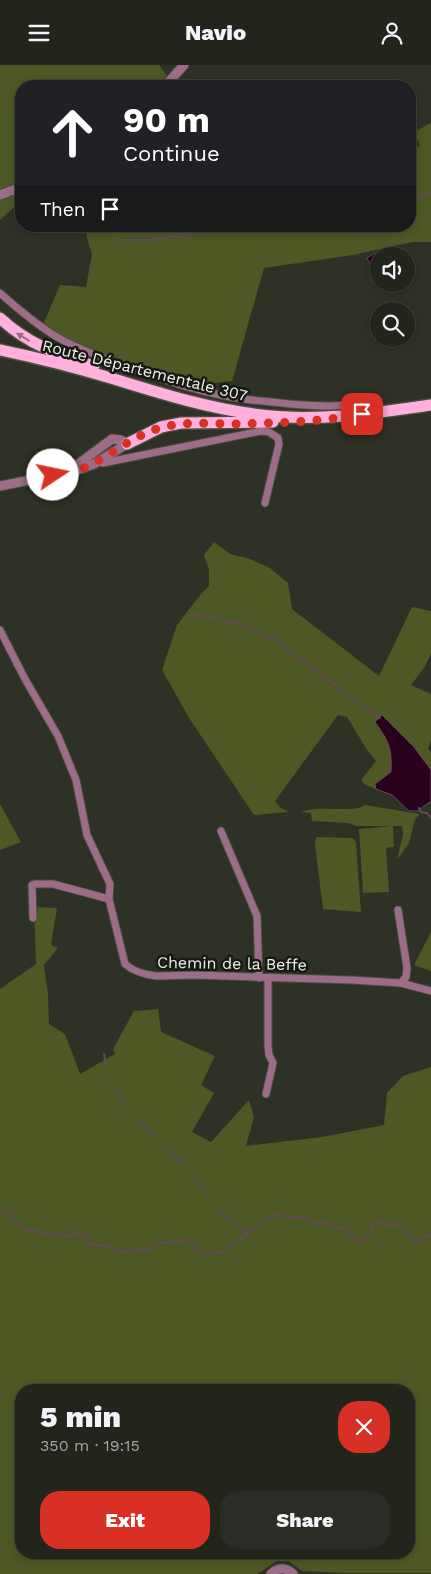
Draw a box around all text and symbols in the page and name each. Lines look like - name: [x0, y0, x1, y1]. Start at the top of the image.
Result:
- icon: menu: [25, 19, 53, 47]
- icon: person: [378, 19, 406, 47]
- text: Navio: [185, 20, 246, 45]
- text: 90 m: [123, 99, 210, 141]
- icon: ahead: [40, 100, 105, 165]
- text: Continue: [123, 141, 220, 166]
- icon: arrive: [96, 195, 124, 223]
- text: Then: [40, 198, 86, 221]
- map controls: [370, 247, 415, 347]
- button: sound: [370, 247, 415, 292]
- button: search: [370, 302, 415, 347]
- one-way arrow: [16, 332, 29, 341]
- street label: Route Départementale 307: [40, 336, 249, 405]
- pin: [341, 393, 383, 435]
- icon: arrive: [348, 400, 376, 428]
- position arrow: [26, 448, 78, 500]
- street label: Chemin de la Beffe: [157, 953, 307, 974]
- text: 5 min: [40, 1399, 121, 1434]
- button: close: [338, 1401, 390, 1453]
- text: 350 m · 19:15: [40, 1436, 140, 1455]
- button: Exit: [40, 1491, 210, 1549]
- button: Share: [220, 1491, 390, 1549]

